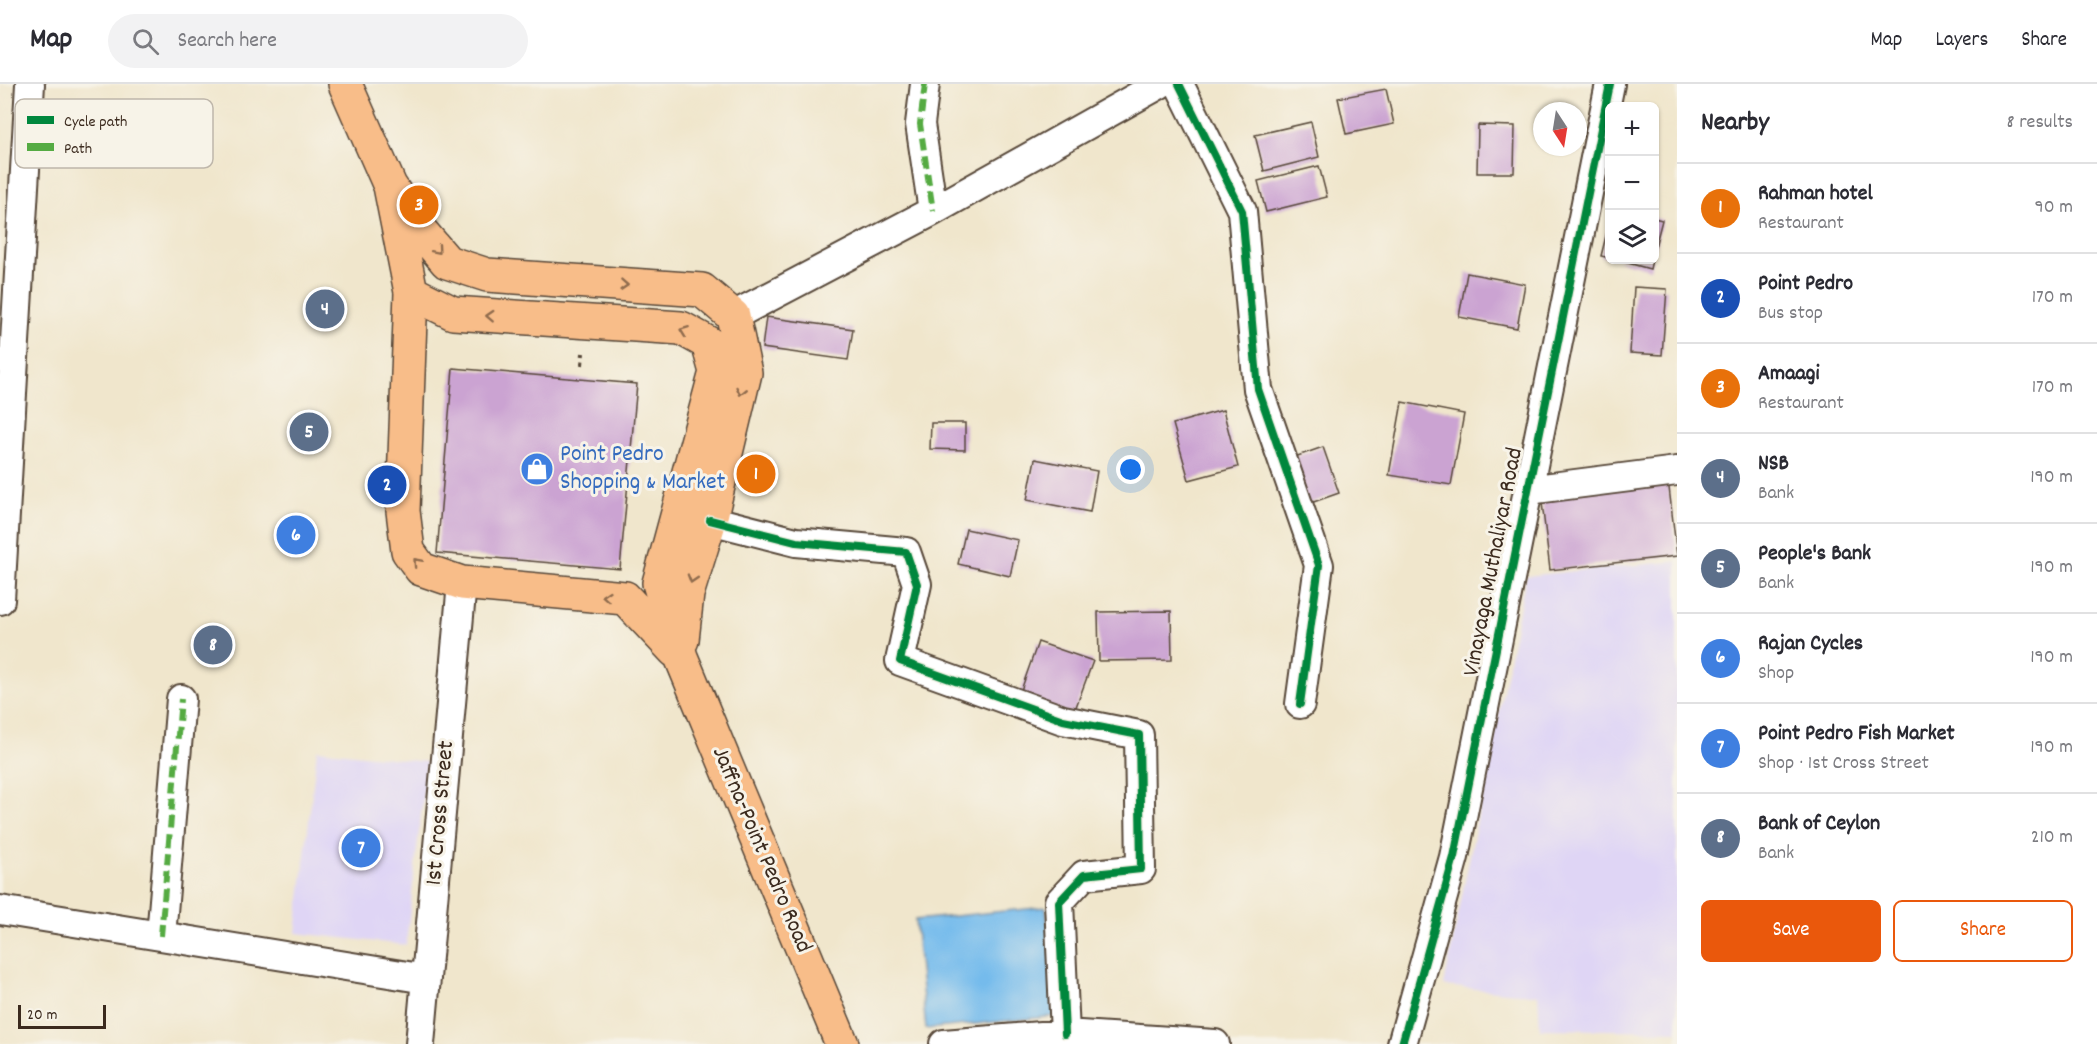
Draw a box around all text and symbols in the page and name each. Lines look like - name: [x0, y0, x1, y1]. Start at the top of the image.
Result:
- search box: [108, 14, 528, 68]
- text: Map: [30, 21, 72, 61]
- icon: search: [129, 25, 162, 58]
- text: Search here: [177, 26, 277, 57]
- text: Map: [1871, 26, 1902, 56]
- text: Layers: [1935, 26, 1988, 56]
- text: Share: [2021, 26, 2067, 56]
- legend: [15, 99, 213, 168]
- north arrow: [1533, 102, 1587, 156]
- map controls: [1605, 102, 1659, 264]
- button: +: [1605, 102, 1659, 156]
- text: Nearby: [1701, 105, 1769, 142]
- text: 8 results: [2007, 109, 2073, 137]
- text: Cycle path: [64, 111, 127, 134]
- text: Path: [64, 138, 92, 161]
- button: −: [1605, 156, 1659, 210]
- text: Rahman hotel: [1758, 179, 1873, 210]
- pin: 3: [400, 182, 438, 228]
- text: 1: [1718, 194, 1723, 222]
- text: 90 m: [2035, 194, 2073, 222]
- button: layers: [1605, 210, 1659, 264]
- text: Restaurant: [1758, 210, 1844, 238]
- one-way arrow: [430, 243, 441, 254]
- text: Point Pedro: [1758, 269, 1853, 300]
- one-way arrow: [620, 278, 629, 291]
- text: 2: [1716, 284, 1725, 312]
- text: 170 m: [2032, 284, 2073, 312]
- pin: 4: [306, 286, 344, 332]
- text: Bus stop: [1758, 300, 1823, 328]
- one-way arrow: [485, 309, 494, 322]
- one-way arrow: [679, 326, 690, 338]
- text: Amaagi: [1758, 359, 1819, 390]
- text: 3: [1716, 374, 1725, 402]
- text: 170 m: [2032, 374, 2073, 402]
- one-way arrow: [735, 385, 748, 395]
- text: Restaurant: [1758, 390, 1844, 418]
- pin: 5: [290, 410, 328, 454]
- place label: Point Pedro Shopping & Market: [560, 438, 726, 500]
- street label: Vinayaga Muthaliyar Road: [1455, 445, 1533, 679]
- text: NSB: [1758, 449, 1789, 480]
- shop icon: Point Pedro Shopping & Market: [519, 451, 555, 487]
- pin: 1: [736, 452, 776, 496]
- your location: [1116, 455, 1145, 484]
- pin: 2: [368, 462, 406, 508]
- text: 4: [1716, 464, 1725, 492]
- text: 190 m: [2030, 464, 2073, 492]
- text: Bank: [1758, 480, 1794, 508]
- pin: 6: [276, 512, 316, 558]
- text: People's Bank: [1758, 539, 1871, 570]
- text: 5: [1716, 554, 1725, 582]
- text: 190 m: [2030, 554, 2073, 582]
- one-way arrow: [413, 558, 424, 569]
- text: Bank: [1758, 570, 1794, 598]
- one-way arrow: [687, 573, 699, 584]
- one-way arrow: [601, 590, 610, 603]
- pin: 8: [194, 622, 232, 668]
- text: Rajan Cycles: [1758, 629, 1863, 660]
- text: 6: [1716, 644, 1725, 672]
- text: 190 m: [2030, 644, 2073, 672]
- text: Shop: [1758, 660, 1794, 688]
- text: Point Pedro Fish Market: [1758, 719, 1955, 750]
- text: 7: [1717, 734, 1724, 762]
- text: 190 m: [2030, 734, 2073, 762]
- street label: 1st Cross Street: [418, 739, 464, 887]
- street label: Jaffna-Point Pedro Road: [702, 742, 820, 958]
- text: Shop · 1st Cross Street: [1758, 750, 1929, 778]
- text: Bank of Ceylon: [1758, 809, 1880, 840]
- text: 8: [1716, 824, 1725, 852]
- text: 210 m: [2031, 824, 2073, 852]
- pin: 7: [342, 826, 380, 870]
- text: Bank: [1758, 840, 1794, 868]
- button: Save: [1701, 900, 1881, 962]
- button: Share: [1893, 900, 2073, 962]
- scale bar: [18, 1002, 106, 1030]
- text: 20 m: [27, 1004, 57, 1027]

